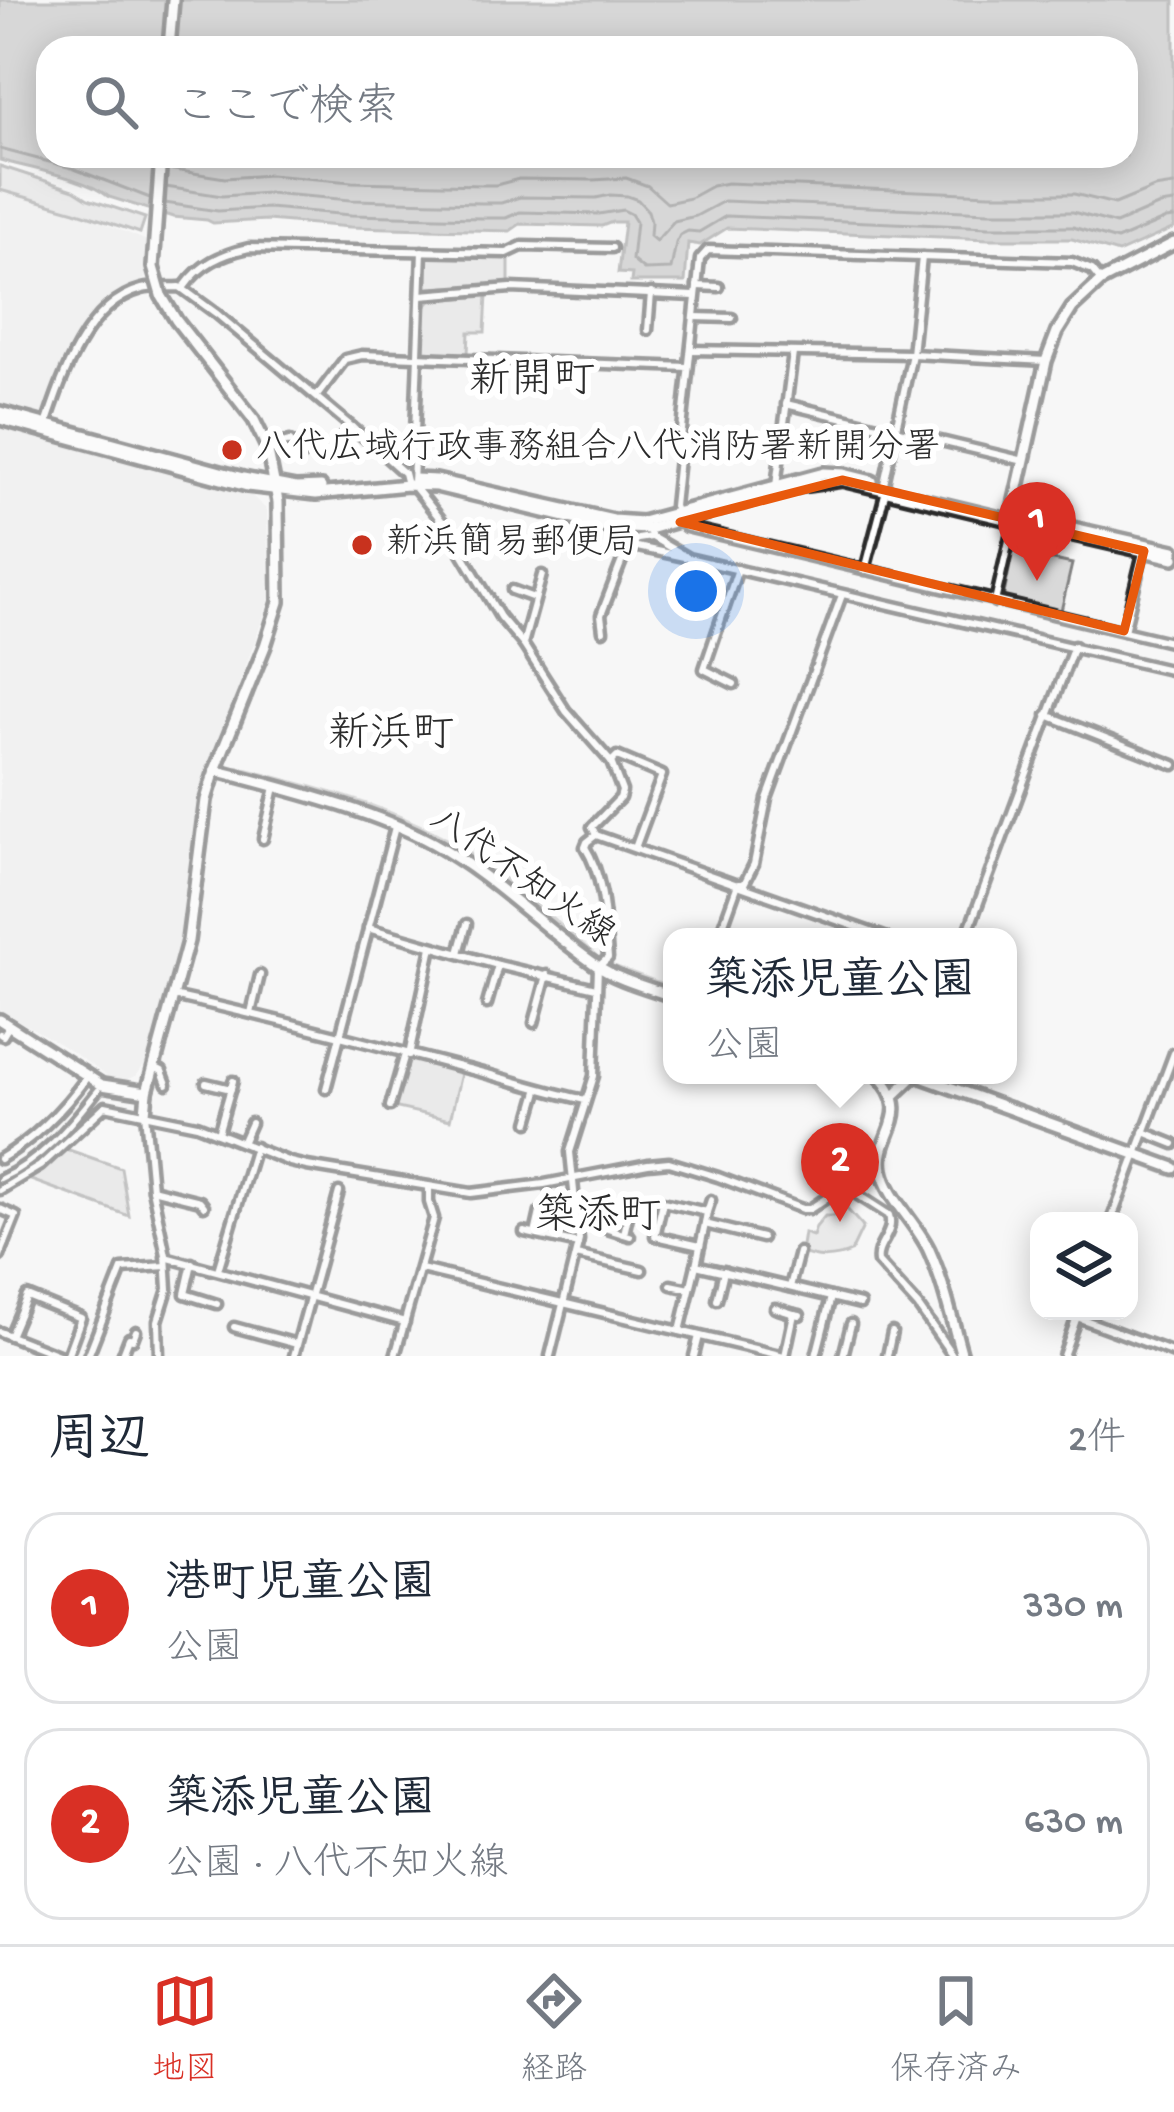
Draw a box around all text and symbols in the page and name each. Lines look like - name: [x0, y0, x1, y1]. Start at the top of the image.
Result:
- search box: [36, 36, 1138, 168]
- icon: search: [78, 69, 144, 135]
- text: ここで検索: [174, 84, 399, 137]
- district label: 新開町: [469, 357, 595, 408]
- place label: 八代広域行政事務組合八代消防署新開分署: [256, 427, 940, 472]
- marker: 八代広域行政事務組合八代消防署新開分署: [219, 437, 245, 463]
- pin: 1: [998, 482, 1076, 581]
- place label: 新浜簡易郵便局: [386, 522, 638, 567]
- marker: 新浜簡易郵便局: [349, 532, 375, 558]
- your location: [666, 561, 726, 621]
- district label: 新浜町: [328, 711, 454, 762]
- street label: 八代不知火線: [420, 798, 623, 959]
- popup: [663, 928, 1017, 1084]
- text: 築添児童公園: [705, 958, 975, 1011]
- text: 公園: [705, 1026, 783, 1072]
- pin: 2: [801, 1123, 879, 1222]
- district label: 築添町: [535, 1192, 661, 1244]
- map controls: [1030, 1212, 1138, 1320]
- button: layers: [1030, 1212, 1138, 1320]
- text: 周辺: [48, 1414, 150, 1474]
- text: 2件: [1068, 1419, 1126, 1465]
- text: 港町児童公園: [165, 1560, 435, 1613]
- text: 1: [82, 1585, 98, 1631]
- text: 330 m: [1023, 1585, 1123, 1631]
- text: 公園: [165, 1628, 243, 1674]
- text: 築添児童公園: [165, 1776, 435, 1829]
- text: 2: [80, 1801, 100, 1847]
- text: 630 m: [1024, 1801, 1123, 1847]
- text: 公園 · 八代不知火線: [165, 1844, 508, 1890]
- tab: 地図: [152, 1968, 218, 2091]
- tab: 経路: [521, 1968, 587, 2091]
- tab: 保存済み: [890, 1968, 1022, 2091]

